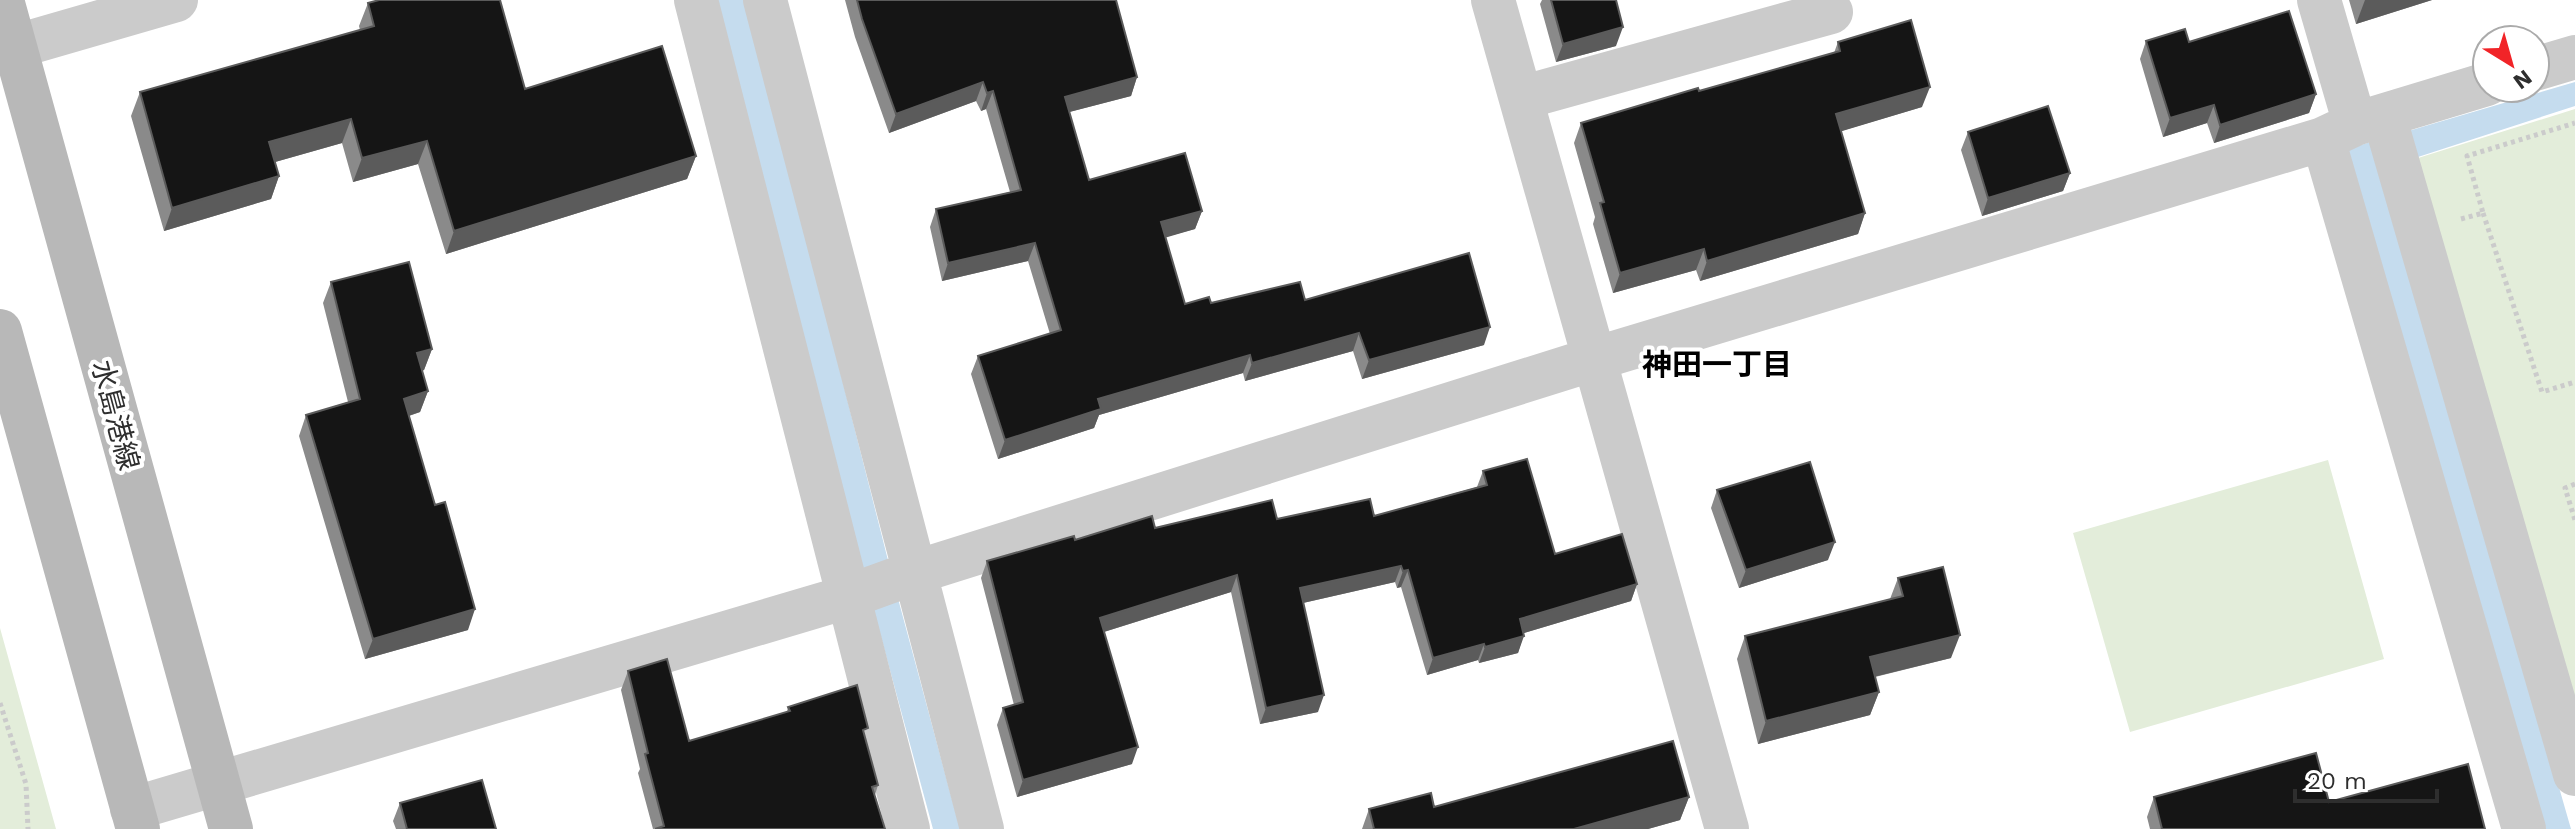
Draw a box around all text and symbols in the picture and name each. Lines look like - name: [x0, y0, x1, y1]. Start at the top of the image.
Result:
- north arrow: [2471, 24, 2551, 104]
- text: N: [2509, 65, 2537, 94]
- district label: 神田一丁目: [1642, 347, 1792, 382]
- street label: 水島港線: [85, 357, 146, 473]
- scale bar: [2295, 753, 2437, 803]
- text: 20 m: [2307, 767, 2367, 795]

